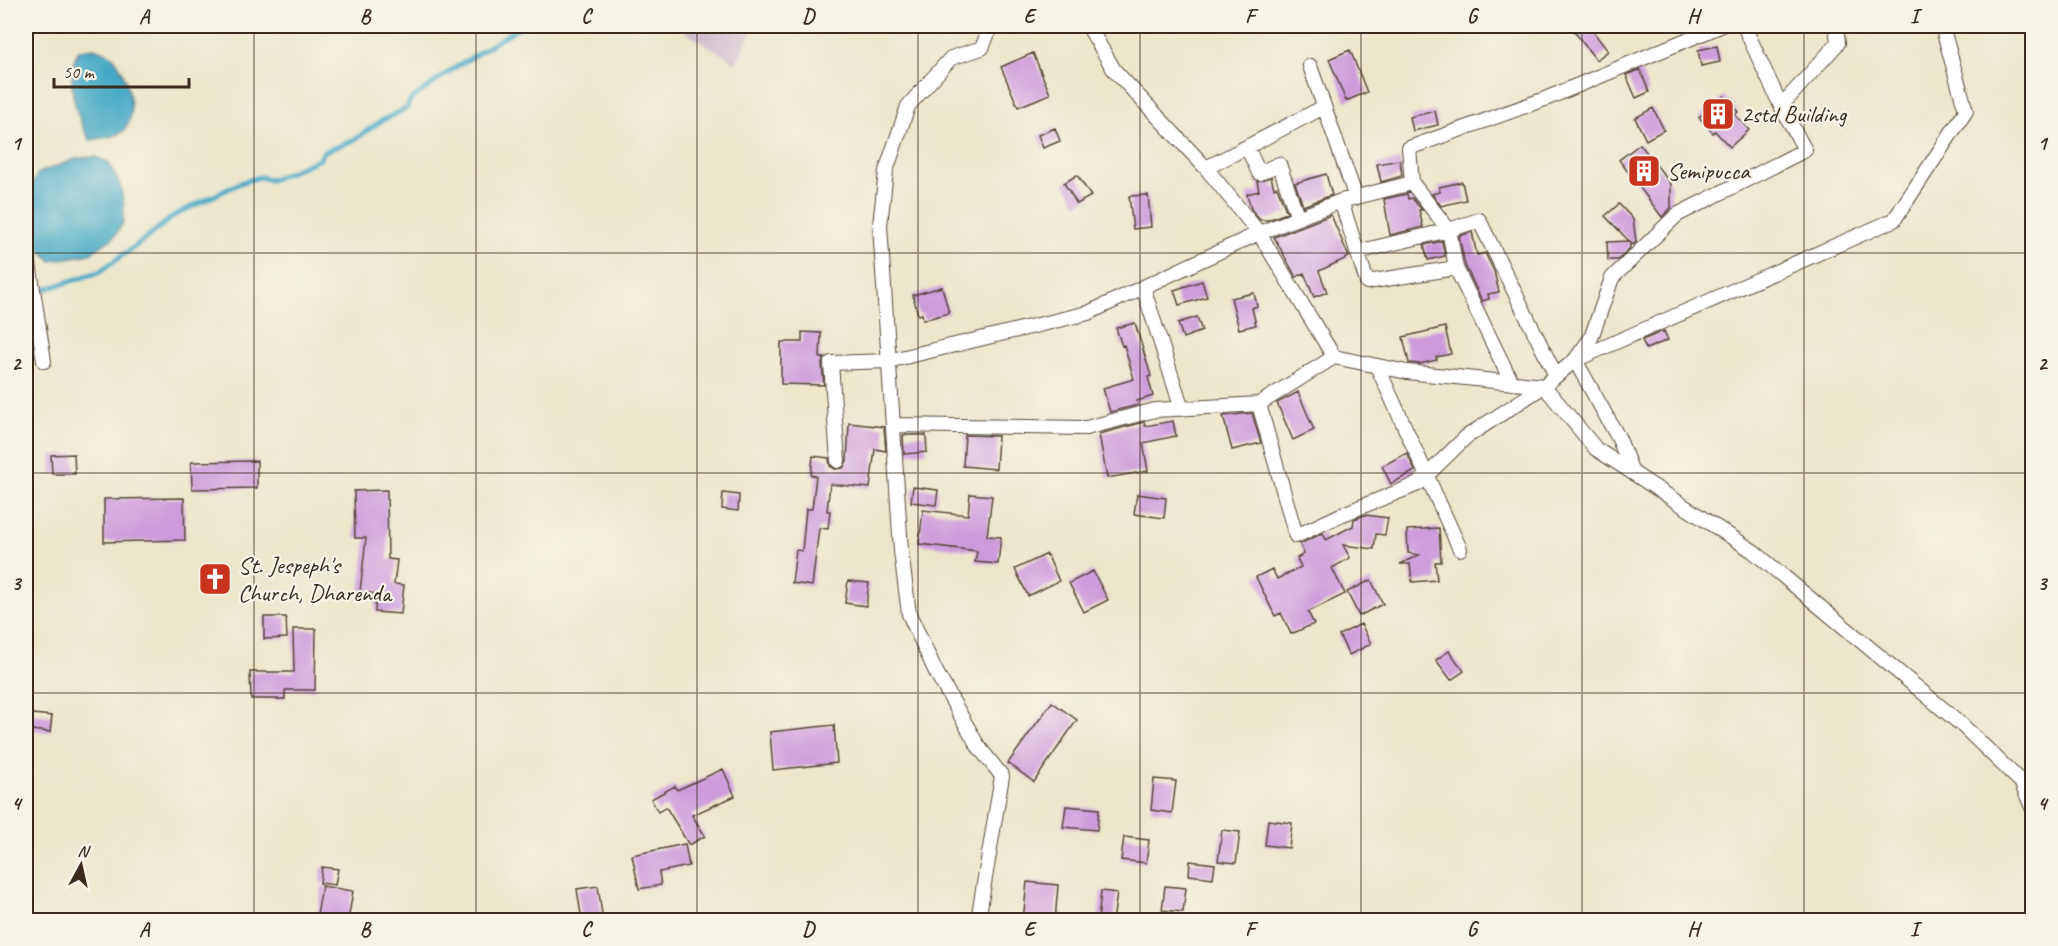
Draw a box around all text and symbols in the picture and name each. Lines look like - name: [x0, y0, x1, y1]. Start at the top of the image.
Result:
- text: A: [139, 4, 151, 29]
- text: B: [360, 4, 372, 29]
- text: C: [581, 4, 593, 29]
- text: D: [802, 4, 816, 29]
- text: E: [1024, 4, 1038, 29]
- text: F: [1245, 4, 1259, 29]
- text: G: [1467, 4, 1480, 29]
- text: H: [1687, 4, 1702, 29]
- text: I: [1910, 4, 1923, 29]
- scale bar: [54, 51, 189, 89]
- text: 50 m: [63, 61, 96, 83]
- building icon: 2std Building: [1700, 96, 1736, 132]
- place label: 2std Building: [1741, 99, 1848, 129]
- text: 1: [12, 131, 23, 156]
- text: 1: [2038, 131, 2049, 156]
- building icon: Semipucca: [1626, 153, 1662, 189]
- place label: Semipucca: [1667, 156, 1751, 186]
- text: 2: [12, 351, 23, 376]
- text: 2: [2038, 351, 2049, 376]
- place label: St. Jespeph's Church, Dharenda: [238, 550, 393, 608]
- church icon: St. Jespeph's Church, Dharenda: [197, 561, 233, 597]
- text: 3: [12, 571, 23, 596]
- text: 3: [2038, 571, 2049, 596]
- text: 4: [12, 791, 24, 816]
- text: 4: [2038, 791, 2050, 816]
- north arrow: [51, 835, 111, 895]
- text: N: [77, 841, 92, 862]
- text: A: [139, 917, 151, 942]
- text: B: [360, 917, 372, 942]
- text: C: [581, 917, 593, 942]
- text: D: [802, 917, 816, 942]
- text: E: [1024, 917, 1038, 942]
- text: F: [1245, 917, 1259, 942]
- text: G: [1467, 917, 1480, 942]
- text: H: [1687, 917, 1702, 942]
- text: I: [1910, 917, 1923, 942]

